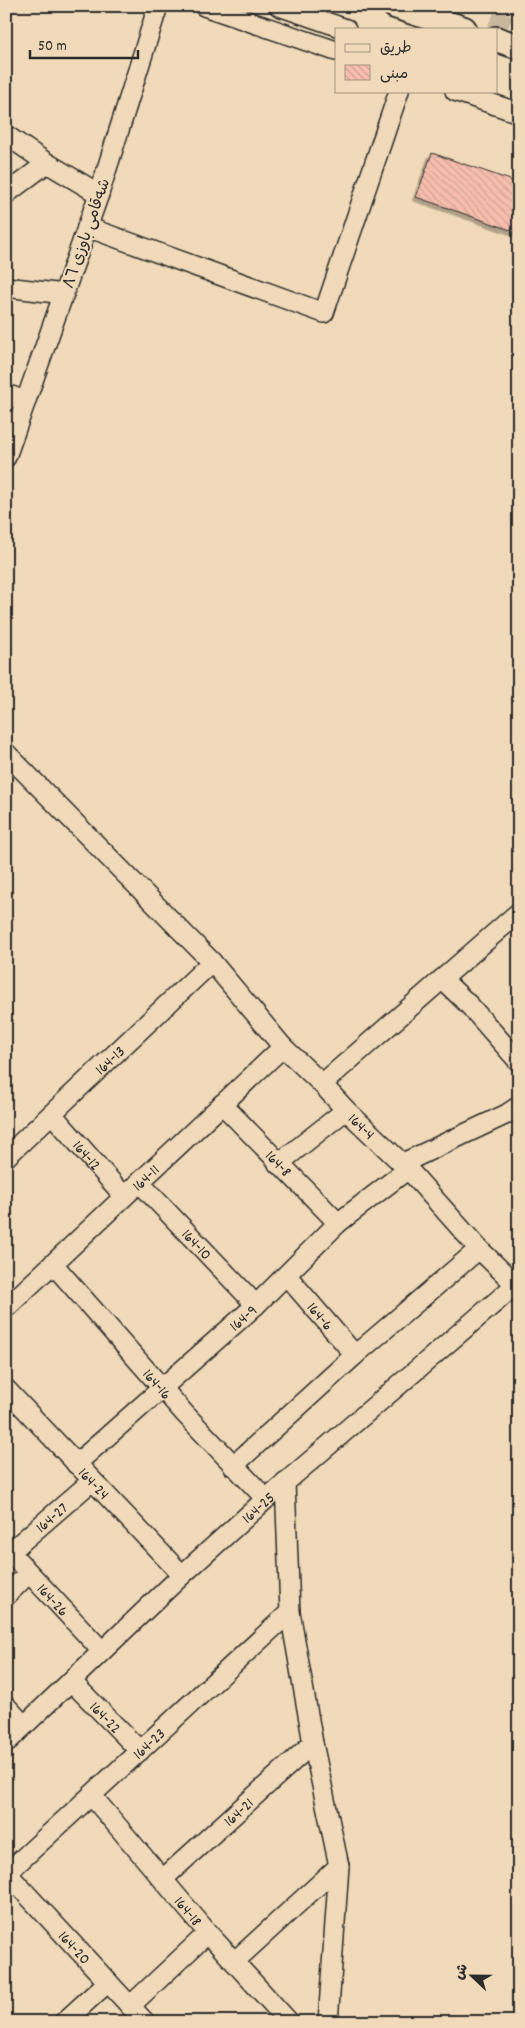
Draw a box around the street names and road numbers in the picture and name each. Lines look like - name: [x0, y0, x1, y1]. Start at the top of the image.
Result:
- street label: شەقامی باوزی ٨٦: [58, 176, 117, 292]
- street label: 164-13: [91, 1041, 131, 1081]
- street label: 164-4: [342, 1109, 380, 1146]
- street label: 164-12: [66, 1136, 106, 1177]
- street label: 164-8: [259, 1146, 296, 1183]
- street label: 164-11: [128, 1160, 166, 1198]
- street label: 164-10: [175, 1224, 216, 1266]
- street label: 164-6: [300, 1298, 338, 1337]
- street label: 164-9: [225, 1300, 263, 1338]
- street label: 164-16: [136, 1364, 176, 1406]
- street label: 164-24: [72, 1463, 114, 1506]
- street label: 164-25: [237, 1487, 281, 1530]
- street label: 164-27: [31, 1498, 74, 1539]
- street label: 164-26: [30, 1579, 73, 1623]
- street label: 164-22: [83, 1697, 126, 1740]
- street label: 164-23: [128, 1723, 171, 1766]
- street label: 164-21: [219, 1793, 260, 1833]
- street label: 164-18: [167, 1892, 207, 1932]
- street label: 164-20: [52, 1926, 95, 1971]

